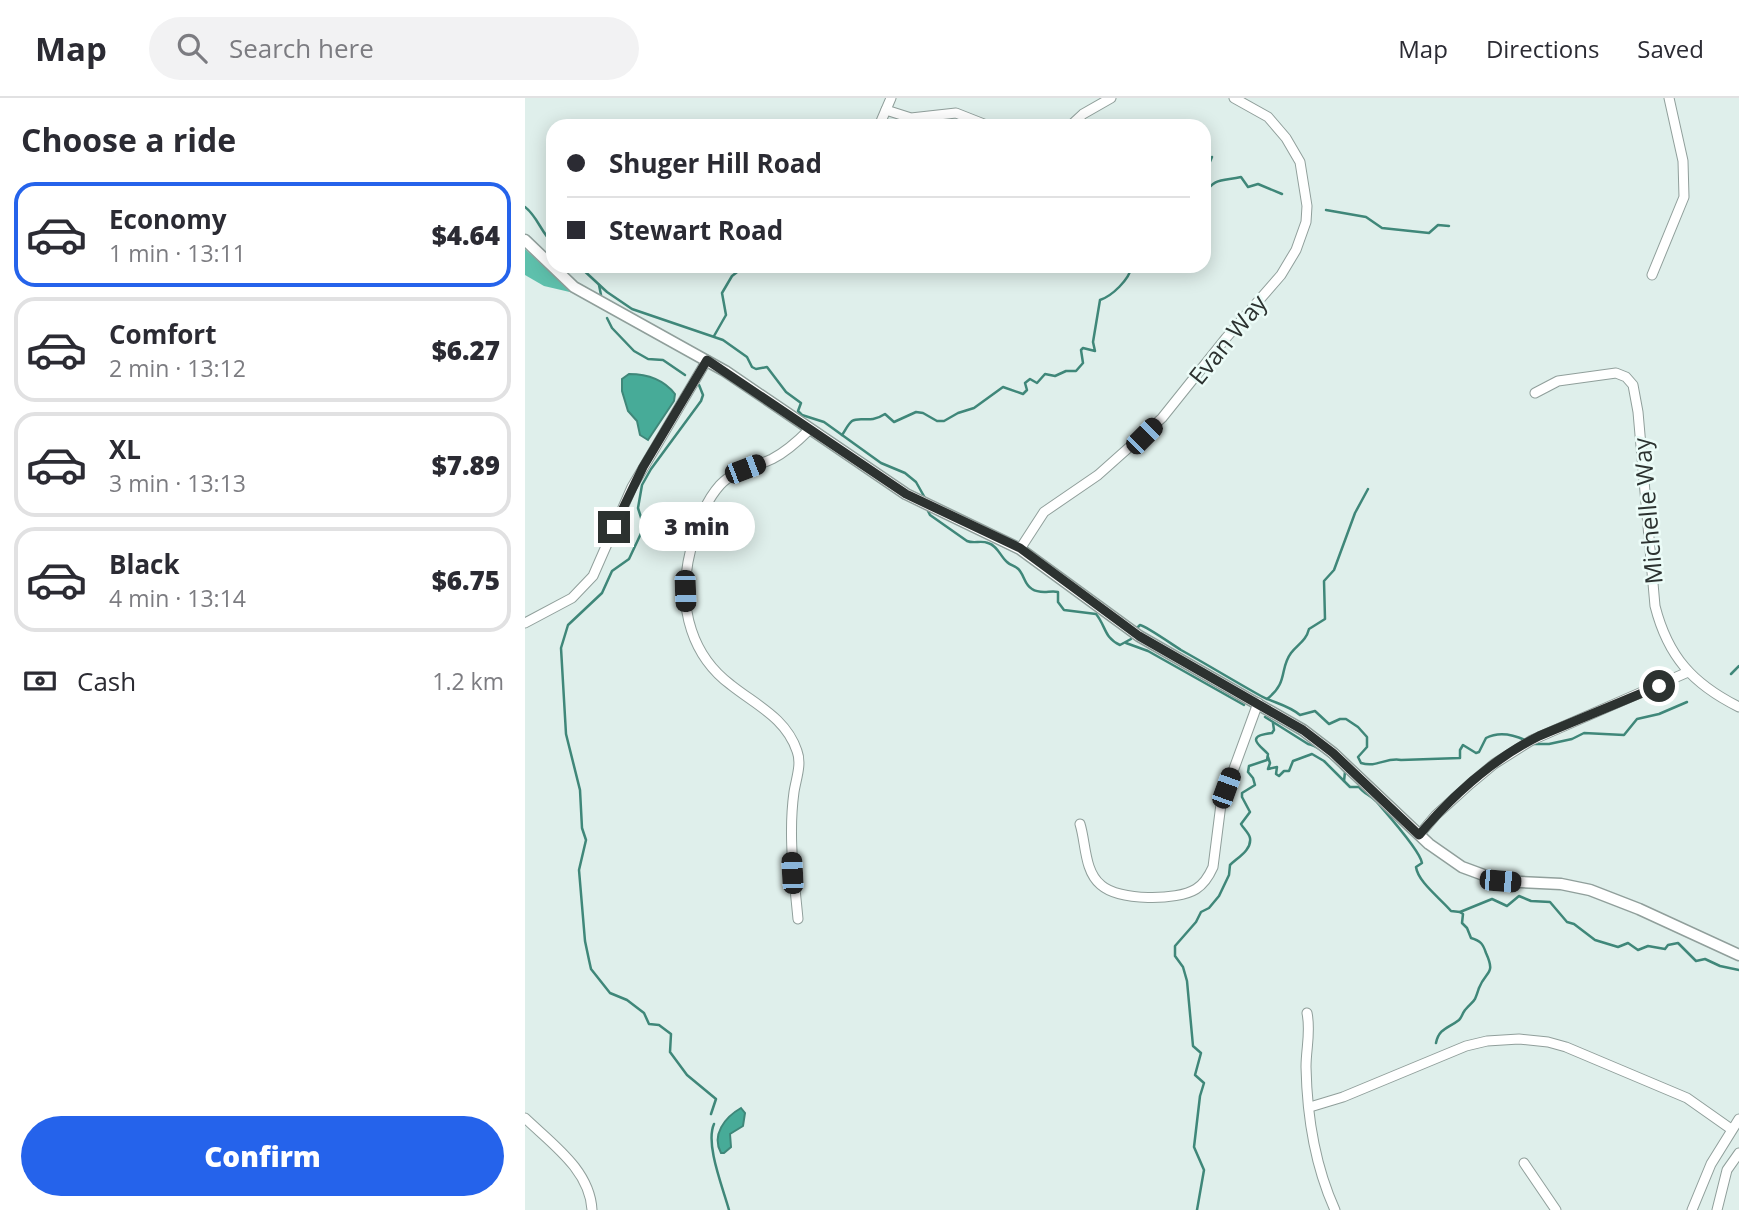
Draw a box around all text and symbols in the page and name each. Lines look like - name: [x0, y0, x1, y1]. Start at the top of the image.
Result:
- search box: [149, 17, 639, 80]
- text: Map: [35, 26, 107, 71]
- icon: search: [173, 29, 211, 67]
- text: Search here: [229, 30, 374, 66]
- text: Map: [1398, 32, 1448, 65]
- text: Directions: [1486, 32, 1599, 65]
- text: Saved: [1637, 32, 1704, 65]
- text: Choose a ride: [21, 118, 236, 161]
- text: Shuger Hill Road: [609, 145, 822, 181]
- text: Economy: [109, 201, 227, 237]
- icon: car: [25, 203, 88, 266]
- text: Stewart Road: [609, 212, 783, 248]
- text: $4.64: [432, 217, 500, 253]
- text: 1 min · 13:11: [109, 237, 246, 269]
- street label: Evan Way: [1180, 286, 1274, 391]
- text: Comfort: [109, 316, 216, 352]
- icon: car: [25, 318, 88, 381]
- text: $6.27: [432, 332, 500, 368]
- text: 2 min · 13:12: [109, 352, 246, 384]
- car: [1122, 414, 1167, 458]
- text: XL: [109, 431, 141, 467]
- icon: car: [25, 433, 88, 496]
- street label: Michelle Way: [1624, 436, 1670, 586]
- text: $7.89: [432, 447, 500, 483]
- car: [722, 452, 769, 486]
- text: 3 min · 13:13: [109, 467, 246, 499]
- callout: 3 min: [639, 502, 754, 551]
- text: 3 min: [664, 510, 730, 542]
- route end: [598, 511, 630, 543]
- text: Black: [109, 546, 180, 582]
- icon: car: [25, 548, 88, 611]
- text: $6.75: [432, 562, 500, 598]
- car: [674, 570, 697, 612]
- text: 4 min · 13:14: [109, 582, 246, 614]
- icon: cash: [21, 662, 59, 700]
- text: Cash: [77, 663, 136, 699]
- text: 1.2 km: [432, 665, 504, 697]
- route start: [1643, 670, 1675, 702]
- car: [1209, 765, 1244, 811]
- car: [781, 851, 804, 895]
- car: [1479, 869, 1522, 893]
- button: Confirm: [21, 1116, 504, 1196]

